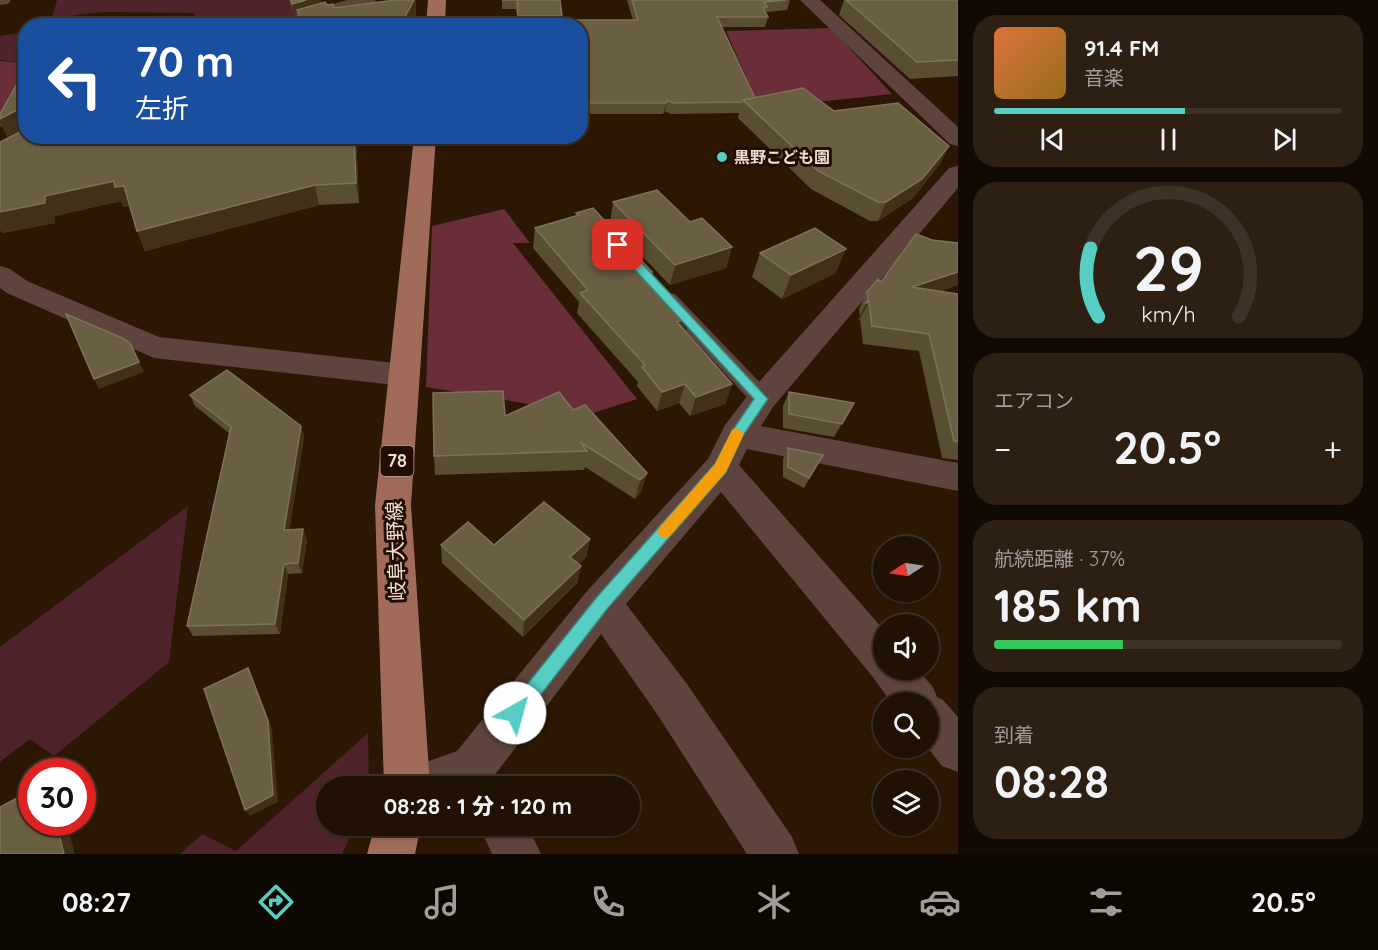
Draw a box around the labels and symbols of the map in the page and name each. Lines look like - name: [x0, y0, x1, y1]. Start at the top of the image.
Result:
- place label: 黒野こども園: [734, 147, 830, 167]
- marker: 黒野こども園: [715, 150, 729, 164]
- pin: [592, 219, 643, 270]
- road number: 78: [380, 446, 414, 476]
- street label: 岐阜大野線: [381, 501, 410, 601]
- north arrow: [873, 536, 939, 602]
- position arrow: [483, 681, 547, 745]
- speed limit sign: 30: [18, 758, 96, 836]

